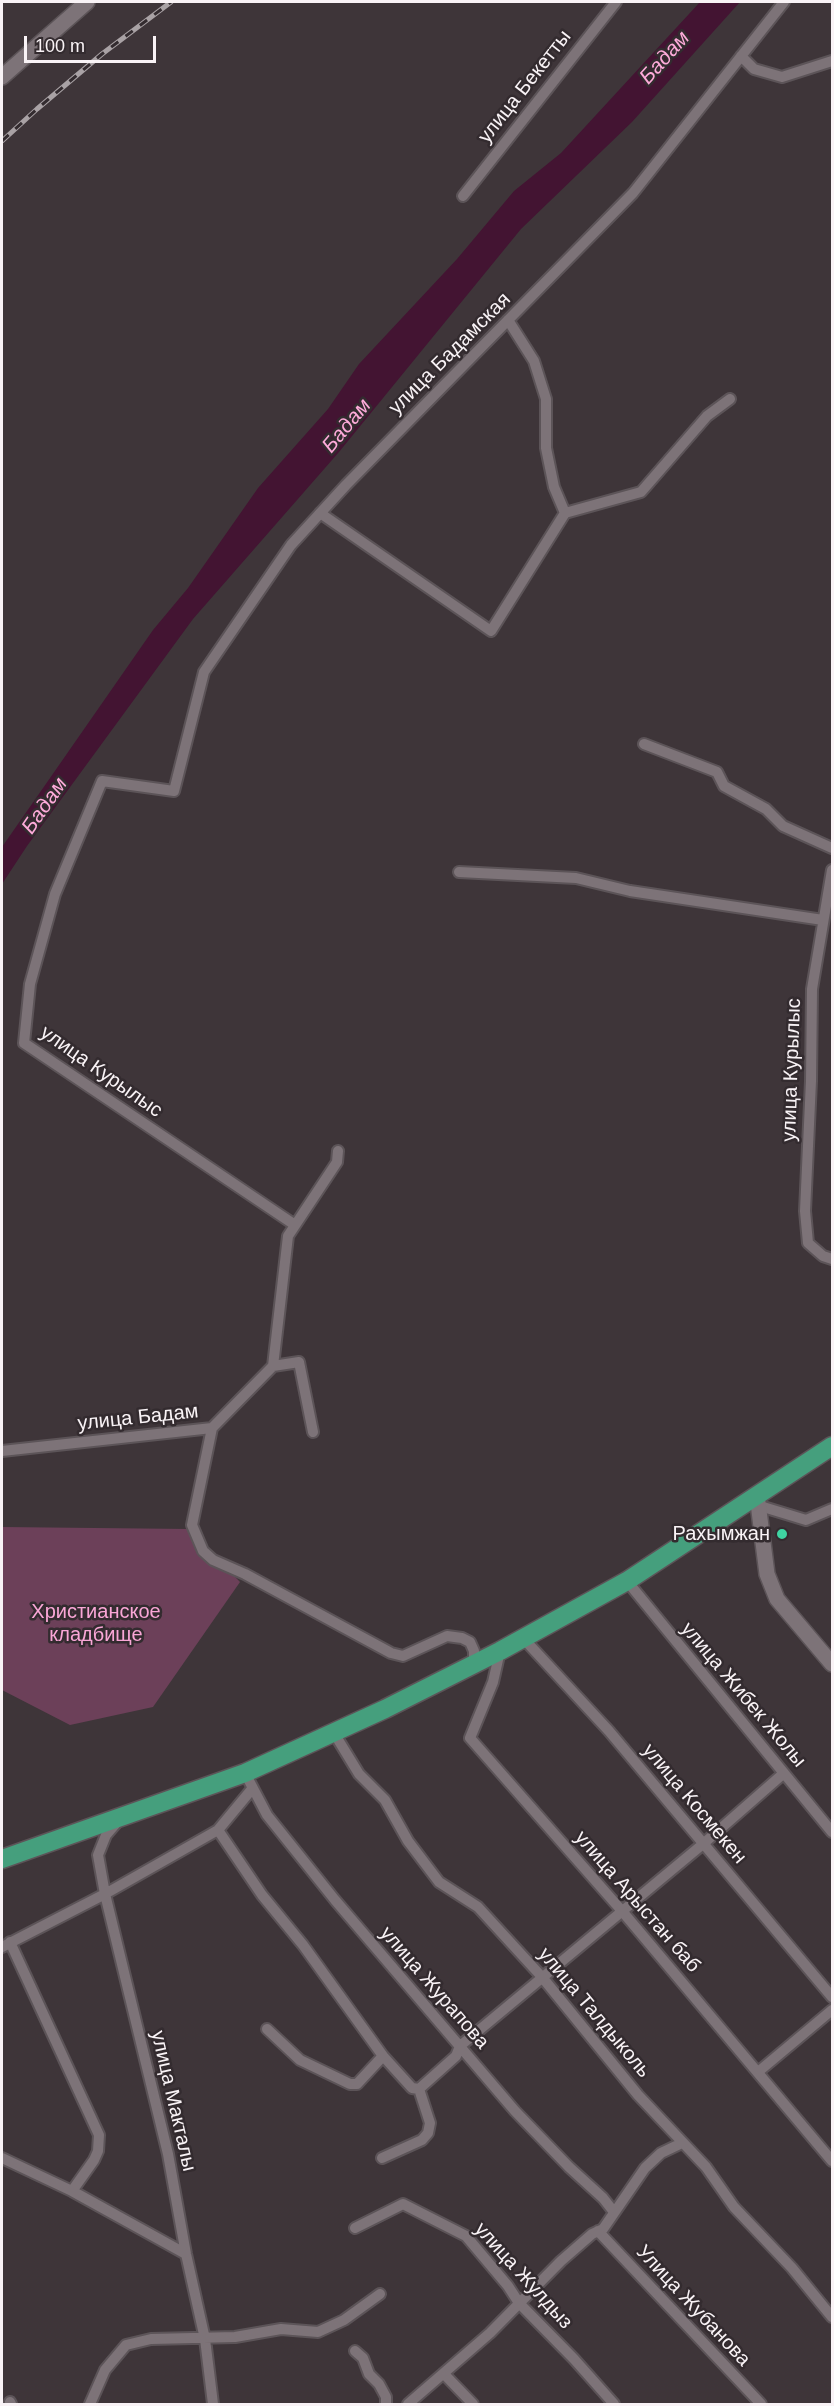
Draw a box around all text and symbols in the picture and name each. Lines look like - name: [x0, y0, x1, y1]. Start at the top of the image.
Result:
- scale bar: [27, 24, 159, 62]
- street label: улица Бекетты: [473, 26, 577, 148]
- water label: Бадам: [635, 26, 695, 90]
- text: 100 m: [35, 36, 85, 56]
- street label: улица Бадамская: [384, 288, 516, 420]
- water label: Бадам: [317, 394, 377, 458]
- water label: Бадам: [17, 773, 73, 839]
- street label: улица Курылыс: [778, 998, 806, 1142]
- street label: улица Курылыс: [35, 1021, 167, 1123]
- street label: улица Бадам: [76, 1400, 200, 1436]
- place label: Рахымжан: [673, 1522, 770, 1546]
- marker: Рахымжан: [775, 1527, 789, 1541]
- park label: Христианское кладбище: [31, 1600, 161, 1647]
- street label: улица Жибек Жолы: [675, 1618, 811, 1772]
- street label: улица Космекен: [637, 1739, 751, 1869]
- street label: улица Арыстан баб: [569, 1826, 705, 1978]
- street label: улица Журапова: [374, 1922, 494, 2054]
- street label: улица Талдыколь: [533, 1943, 655, 2083]
- street label: улица Макталы: [145, 2028, 201, 2174]
- street label: улица Жулдыз: [469, 2218, 577, 2334]
- street label: Улица Жубанова: [631, 2241, 755, 2371]

